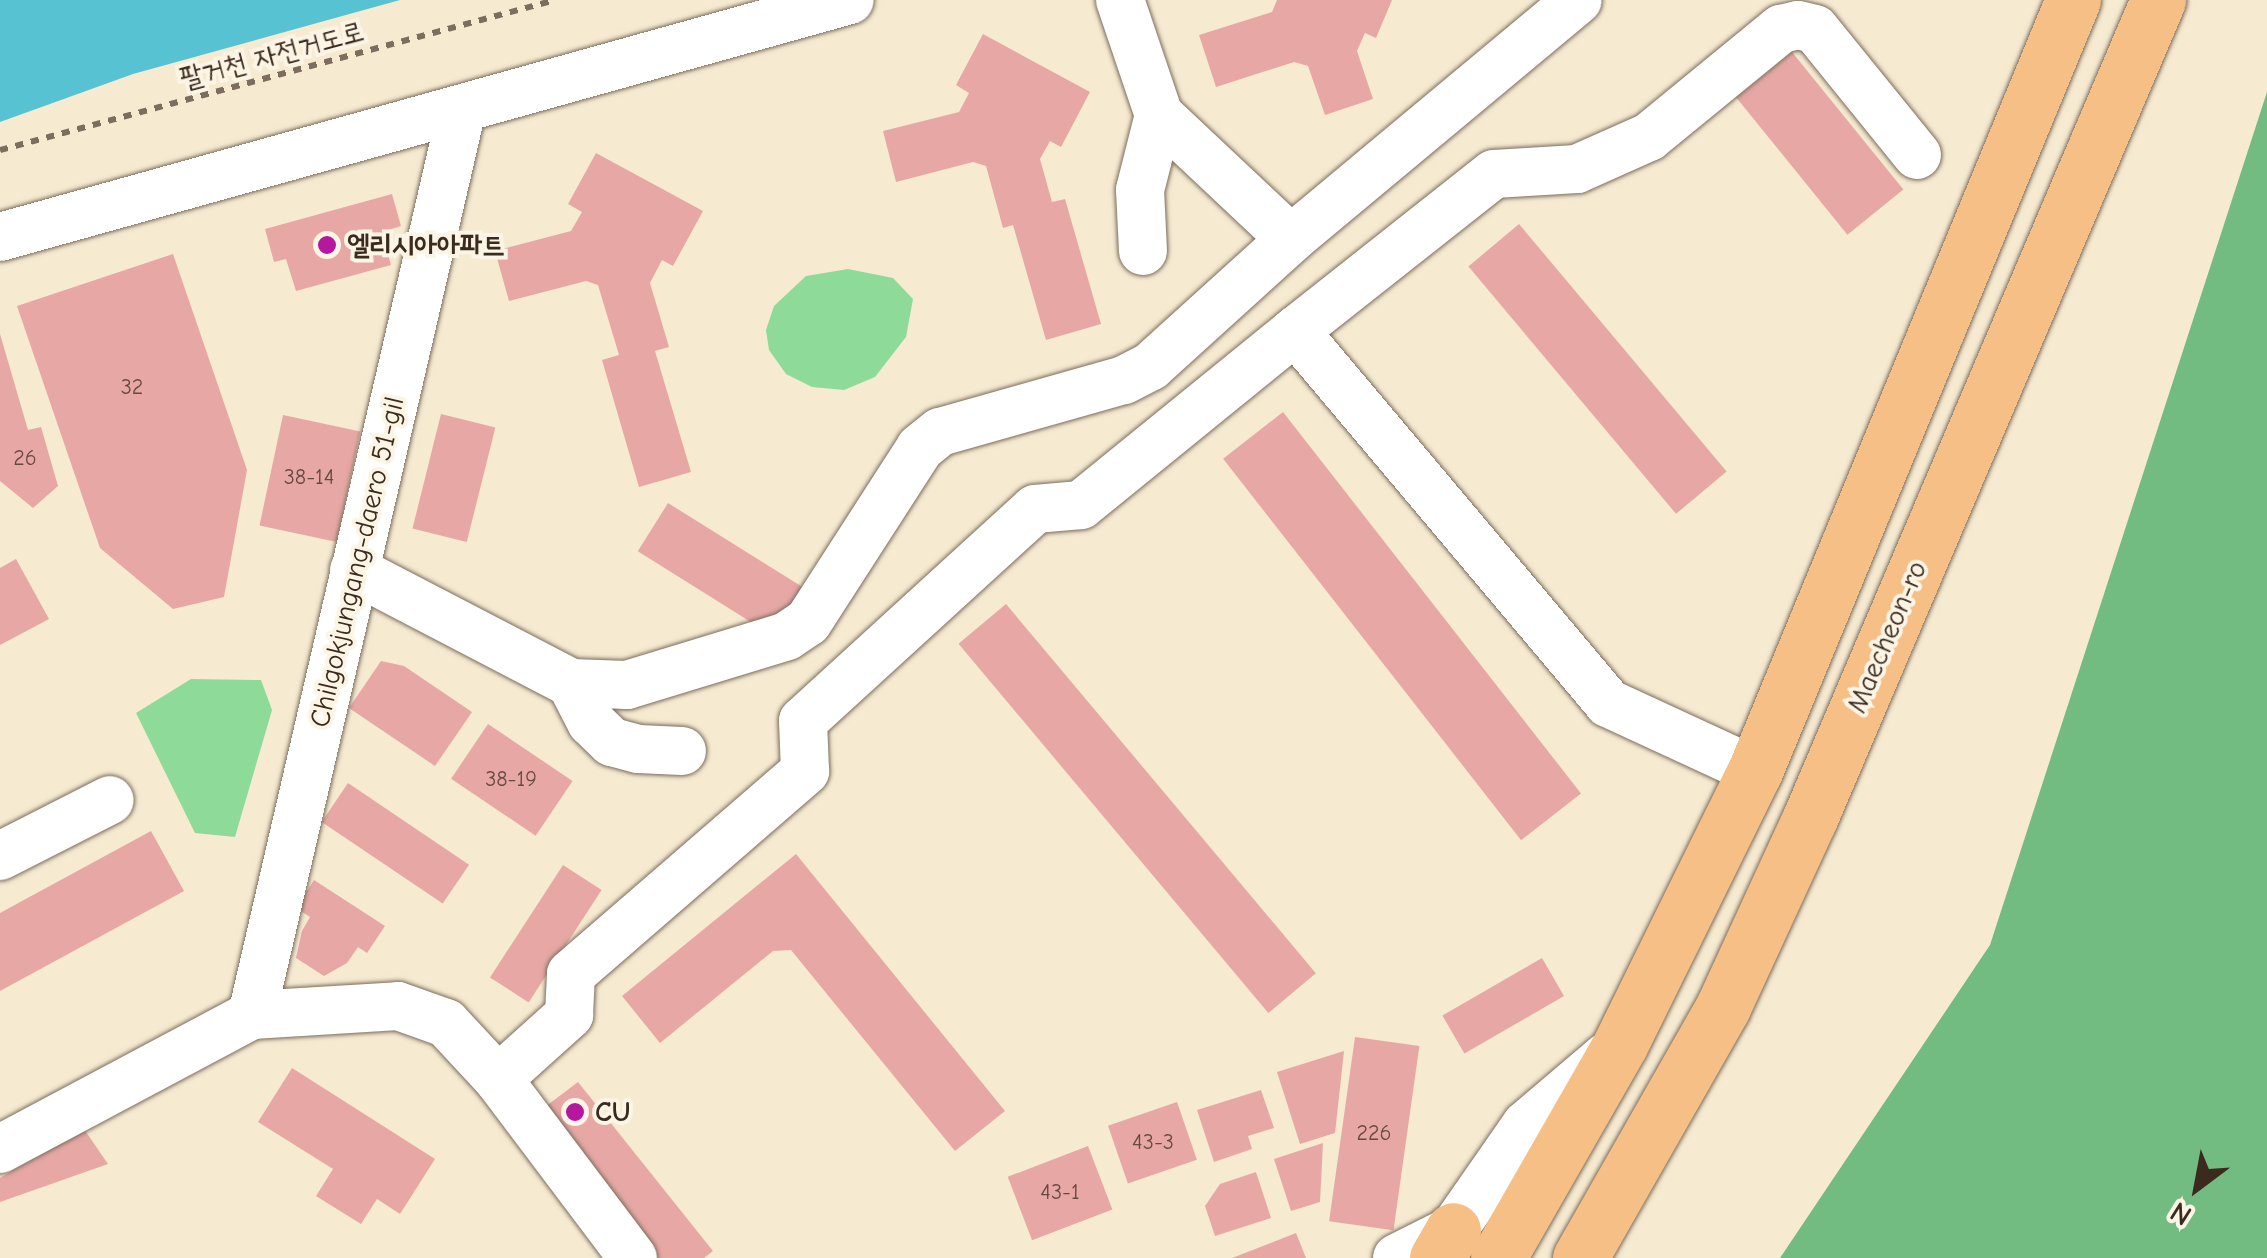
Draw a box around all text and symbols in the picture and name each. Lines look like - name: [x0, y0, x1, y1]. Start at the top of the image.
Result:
- street label: 팔거천 자전거도로: [176, 14, 368, 96]
- place label: 엘리시아아파트: [347, 228, 505, 262]
- marker: 엘리시아아파트: [316, 234, 338, 256]
- house number: 32: [121, 375, 143, 401]
- street label: Chilgokjungang-daero 51-gil: [303, 393, 411, 731]
- house number: 26: [13, 446, 37, 472]
- house number: 38-14: [284, 465, 334, 491]
- street label: Maecheon-ro: [1840, 556, 1934, 718]
- house number: 38-19: [485, 767, 537, 793]
- place label: CU: [595, 1095, 631, 1129]
- marker: CU: [564, 1101, 586, 1123]
- house number: 226: [1357, 1121, 1391, 1147]
- house number: 43-3: [1132, 1130, 1174, 1156]
- north arrow: [2147, 1138, 2247, 1238]
- house number: 43-1: [1040, 1180, 1080, 1206]
- text: N: [2165, 1195, 2197, 1232]

